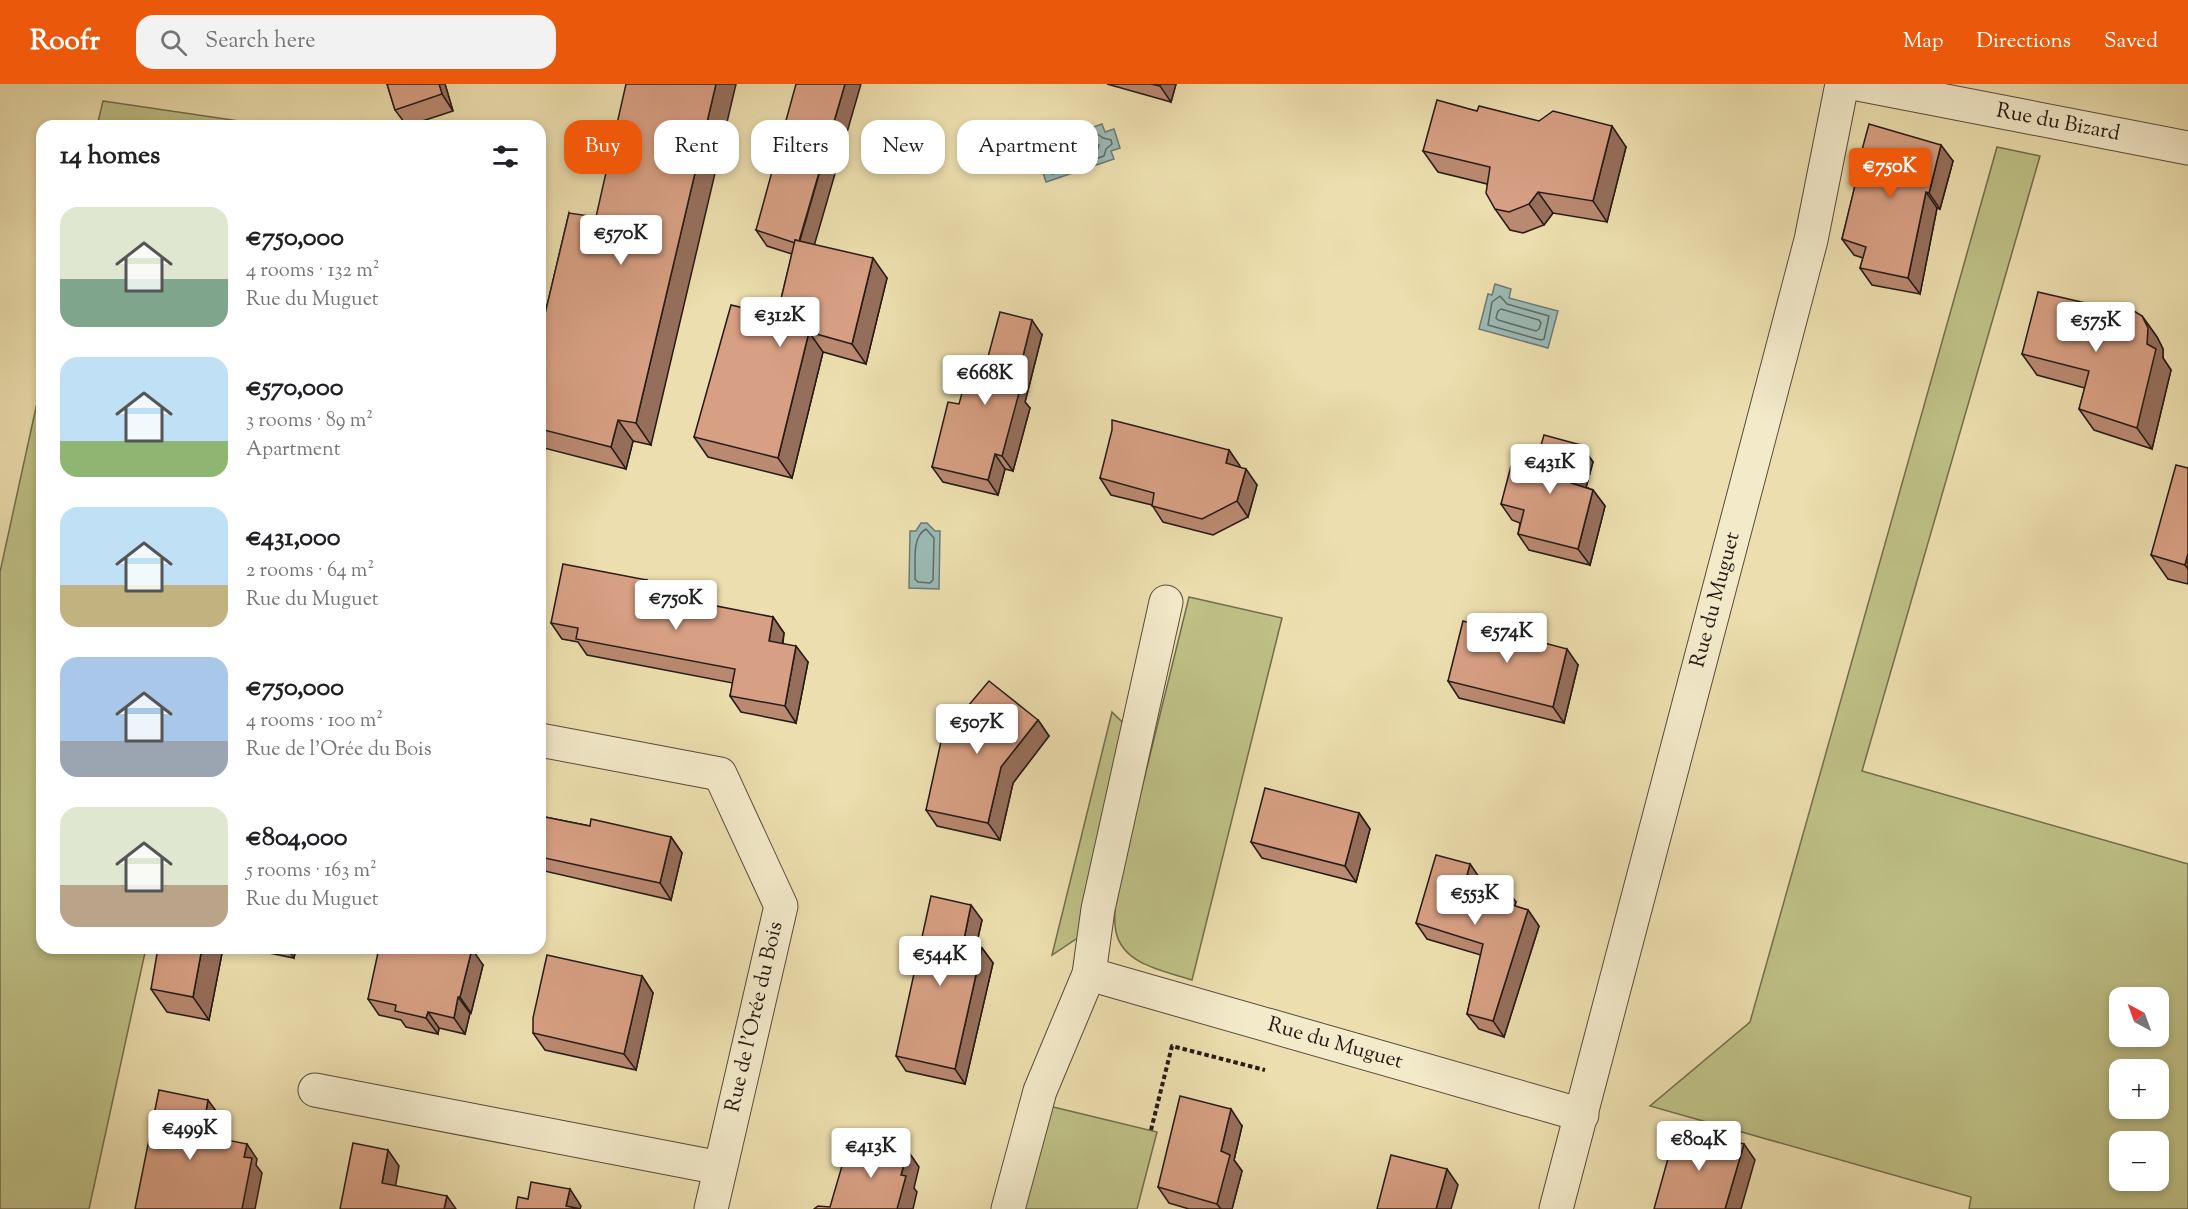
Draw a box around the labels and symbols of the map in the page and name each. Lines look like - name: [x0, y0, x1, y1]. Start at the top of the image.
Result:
- street label: Rue du Bizard: [1994, 96, 2122, 150]
- pin: €750K: [1848, 148, 1932, 199]
- pin: €570K: [579, 215, 663, 266]
- pin: €312K: [738, 297, 822, 348]
- pin: €575K: [2054, 302, 2138, 353]
- pin: €668K: [943, 355, 1027, 406]
- pin: €431K: [1508, 444, 1592, 495]
- street label: Rue du Muguet: [1683, 529, 1749, 671]
- pin: €750K: [634, 580, 718, 631]
- pin: €574K: [1465, 613, 1549, 664]
- pin: €507K: [935, 704, 1019, 755]
- pin: €553K: [1433, 875, 1517, 926]
- street label: Rue de l'Orée du Bois: [718, 919, 792, 1115]
- pin: €544K: [898, 936, 982, 987]
- north arrow: [2109, 987, 2169, 1047]
- street label: Rue du Muguet: [1264, 1010, 1406, 1078]
- pin: €499K: [148, 1110, 232, 1161]
- pin: €804K: [1657, 1121, 1741, 1172]
- pin: €413K: [829, 1128, 913, 1179]

